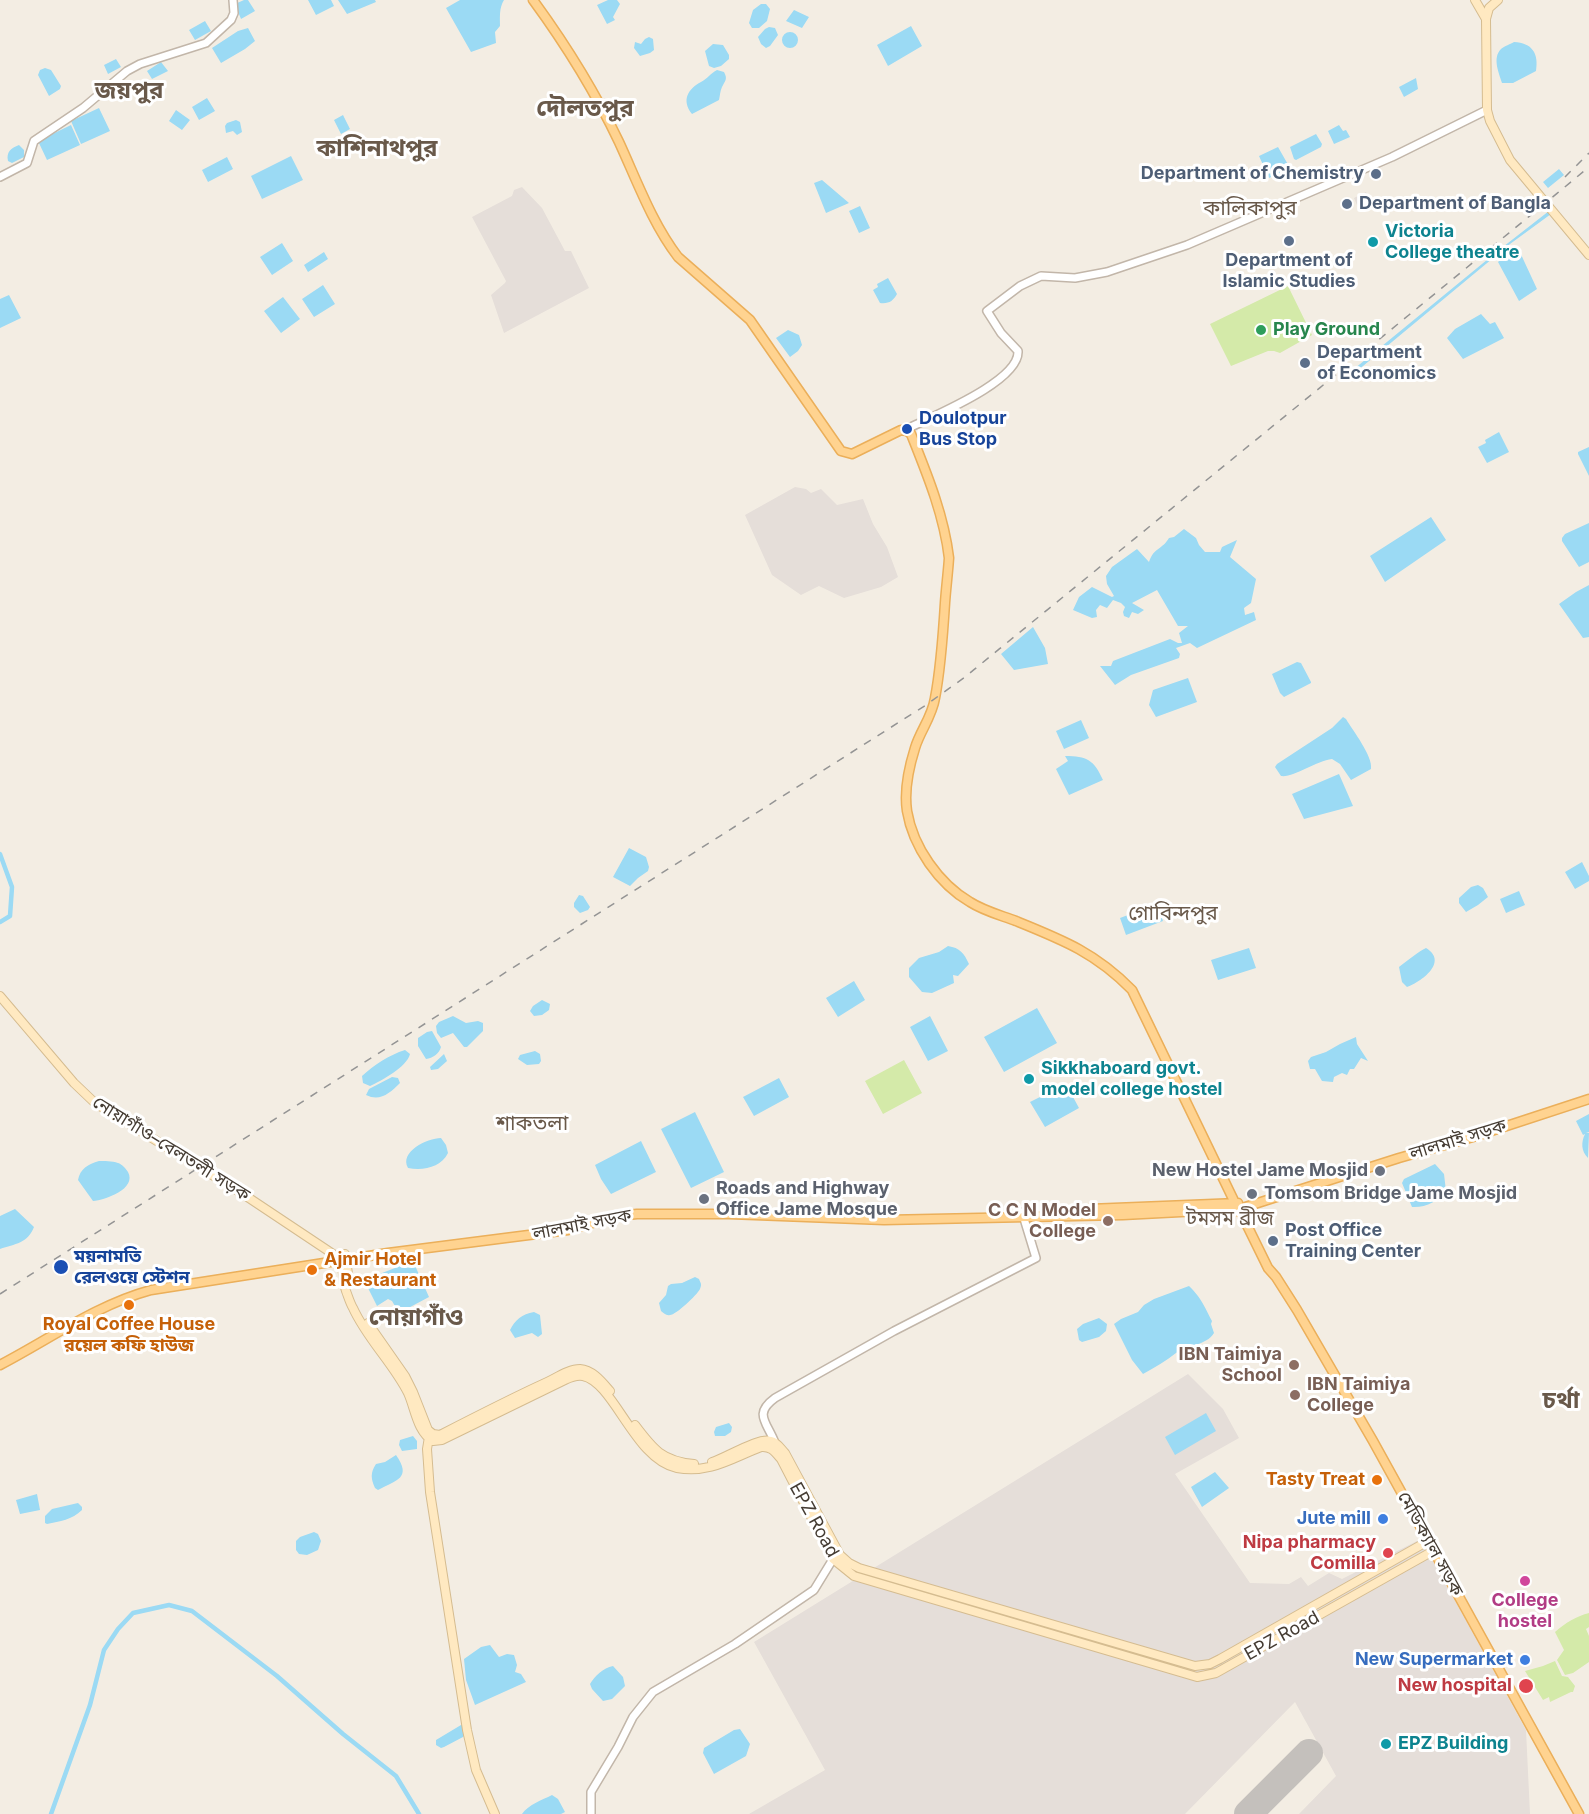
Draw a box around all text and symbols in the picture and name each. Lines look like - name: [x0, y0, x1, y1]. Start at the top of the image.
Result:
- district label: জয়পুর: [95, 77, 163, 105]
- district label: দৌলতপুর: [536, 95, 634, 123]
- district label: কাশিনাথপুর: [317, 135, 437, 163]
- place label: Department of Chemistry: [1141, 163, 1364, 185]
- marker: Department of Chemistry: [1369, 167, 1383, 181]
- place label: Department of Bangla: [1359, 193, 1551, 215]
- district label: কালিকাপুর: [1203, 196, 1297, 222]
- marker: Department of Bangla: [1340, 197, 1354, 211]
- place label: Victoria College theatre: [1385, 221, 1520, 264]
- marker: Department of Islamic Studies: [1282, 234, 1296, 248]
- marker: Victoria College theatre: [1366, 235, 1380, 249]
- place label: Department of Islamic Studies: [1222, 250, 1356, 292]
- place label: Play Ground: [1273, 319, 1380, 341]
- marker: Play Ground: [1254, 323, 1268, 337]
- place label: Department of Economics: [1317, 342, 1436, 385]
- marker: Department of Economics: [1298, 356, 1312, 370]
- place label: Doulotpur Bus Stop: [919, 408, 1007, 450]
- marker: Doulotpur Bus Stop: [900, 422, 914, 436]
- district label: গোবিন্দপুর: [1128, 901, 1218, 927]
- place label: Sikkhaboard govt. model college hostel: [1041, 1058, 1222, 1100]
- marker: Sikkhaboard govt. model college hostel: [1022, 1072, 1036, 1086]
- street label: নোয়াগাঁও–বেলতলী সড়ক: [88, 1092, 254, 1206]
- district label: শাকতলা: [496, 1111, 568, 1137]
- street label: লালমাই সড়ক: [1407, 1115, 1509, 1165]
- place label: New Hostel Jame Mosjid: [1152, 1160, 1368, 1182]
- marker: New Hostel Jame Mosjid: [1373, 1164, 1387, 1178]
- place label: Roads and Highway Office Jame Mosque: [716, 1178, 898, 1220]
- place label: Tomsom Bridge Jame Mosjid: [1264, 1183, 1517, 1205]
- marker: Tomsom Bridge Jame Mosjid: [1245, 1187, 1259, 1201]
- marker: Roads and Highway Office Jame Mosque: [697, 1192, 711, 1206]
- place label: C C N Model College: [988, 1200, 1096, 1242]
- street label: লালমাই সড়ক: [531, 1205, 633, 1245]
- district label: টমসম ব্রীজ: [1186, 1207, 1274, 1231]
- marker: C C N Model College: [1101, 1214, 1115, 1228]
- place label: Post Office Training Center: [1285, 1220, 1421, 1262]
- marker: Post Office Training Center: [1266, 1234, 1280, 1248]
- place label: ময়নামতি রেলওয়ে স্টেশন: [74, 1246, 190, 1288]
- place label: Ajmir Hotel & Restaurant: [324, 1249, 436, 1292]
- marker: ময়নামতি রেলওয়ে স্টেশন: [52, 1258, 70, 1276]
- marker: Ajmir Hotel & Restaurant: [305, 1263, 319, 1277]
- marker: Royal Coffee House রয়েল কফি হাউজ: [122, 1298, 136, 1312]
- district label: নোয়াগাঁও: [369, 1304, 463, 1332]
- place label: Royal Coffee House রয়েল কফি হাউজ: [43, 1314, 215, 1356]
- place label: IBN Taimiya School: [1179, 1344, 1282, 1386]
- marker: IBN Taimiya School: [1287, 1358, 1301, 1372]
- place label: IBN Taimiya College: [1307, 1374, 1410, 1416]
- district label: চর্থা: [1543, 1387, 1579, 1415]
- marker: IBN Taimiya College: [1288, 1388, 1302, 1402]
- place label: Tasty Treat: [1266, 1469, 1365, 1491]
- marker: Tasty Treat: [1370, 1473, 1384, 1487]
- street label: EPZ Road: [785, 1479, 843, 1561]
- street label: মেডিক্যাল সড়ক: [1392, 1488, 1468, 1600]
- place label: Jute mill: [1297, 1508, 1371, 1530]
- marker: Jute mill: [1376, 1512, 1390, 1526]
- place label: Nipa pharmacy Comilla: [1243, 1532, 1376, 1574]
- marker: Nipa pharmacy Comilla: [1381, 1546, 1395, 1560]
- marker: College hostel: [1518, 1574, 1532, 1588]
- place label: College hostel: [1492, 1590, 1558, 1632]
- street label: EPZ Road: [1241, 1607, 1323, 1665]
- place label: New Supermarket: [1355, 1649, 1513, 1671]
- marker: New Supermarket: [1518, 1653, 1532, 1667]
- place label: New hospital: [1398, 1675, 1512, 1697]
- marker: New hospital: [1517, 1677, 1535, 1695]
- place label: EPZ Building: [1398, 1733, 1508, 1755]
- marker: EPZ Building: [1379, 1737, 1393, 1751]

